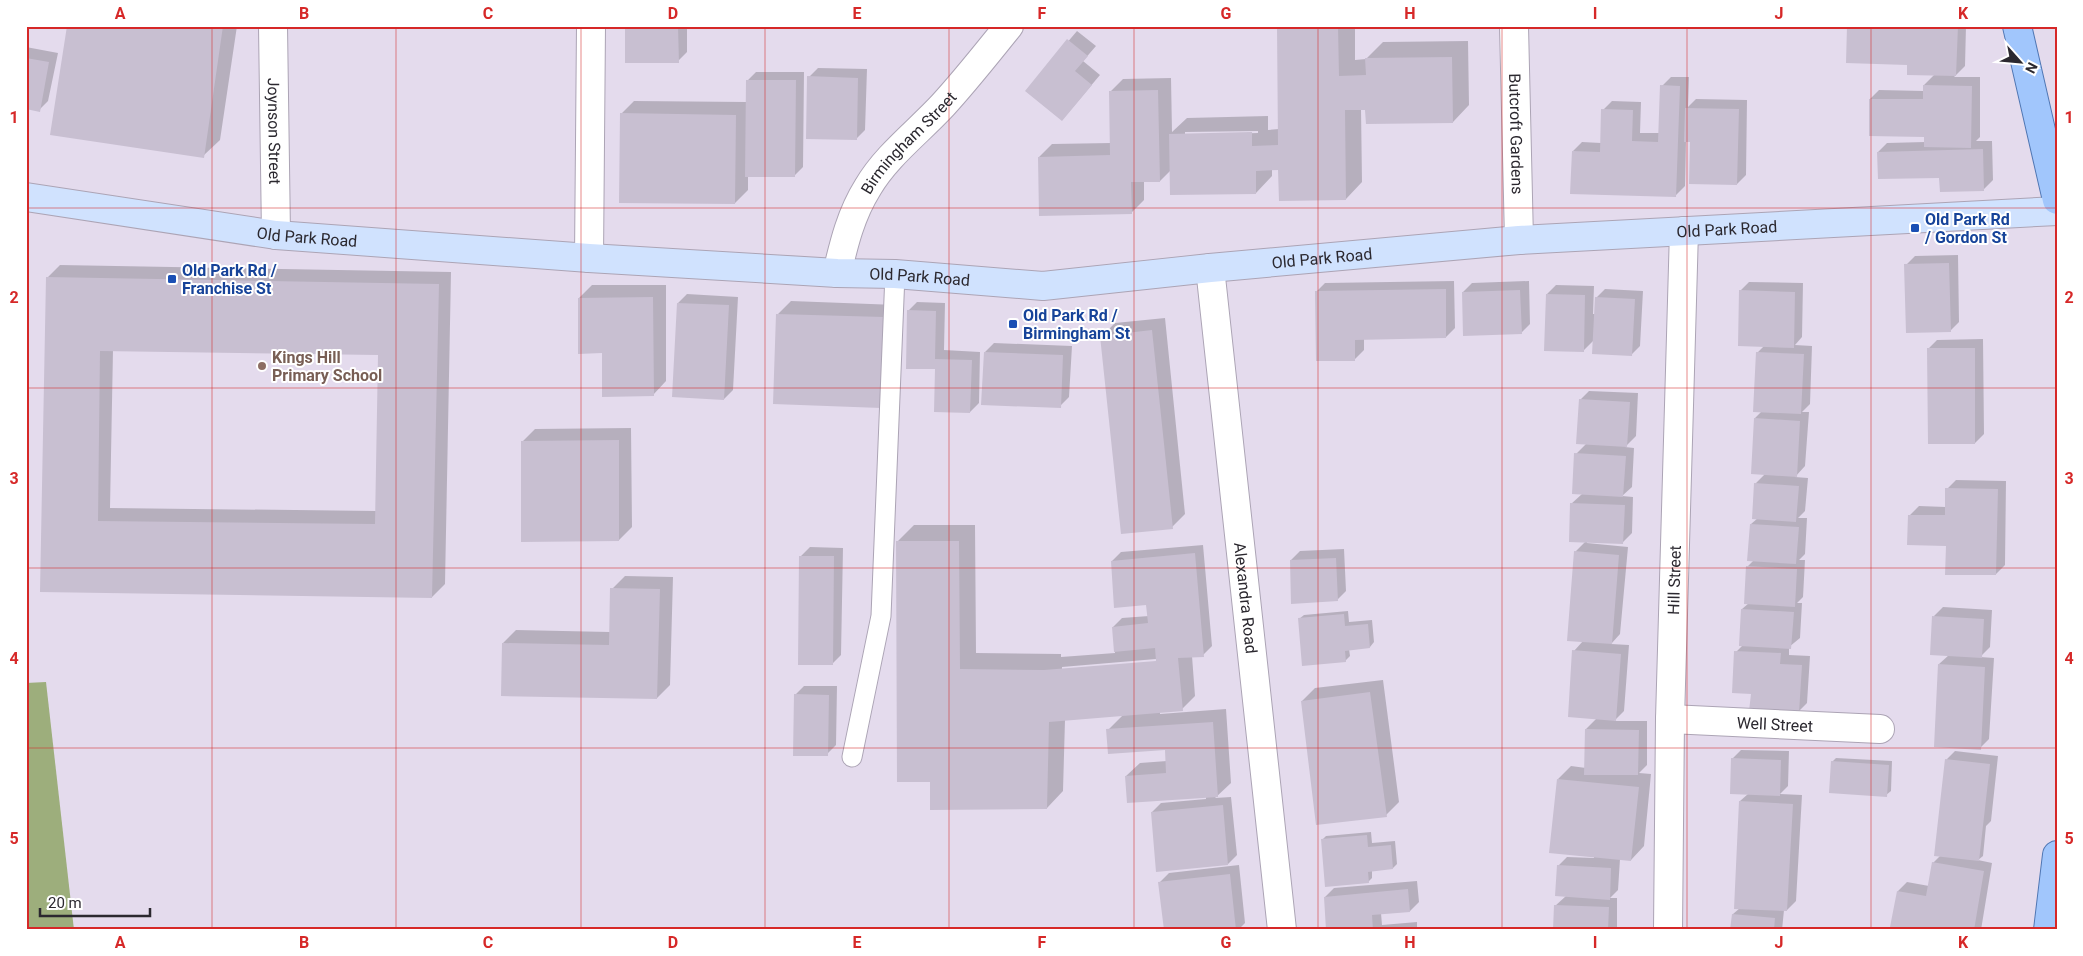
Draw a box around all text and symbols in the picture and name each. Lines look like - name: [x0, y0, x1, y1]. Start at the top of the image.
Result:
- text: A: [115, 4, 126, 23]
- text: B: [299, 4, 309, 23]
- text: C: [483, 4, 493, 23]
- text: D: [668, 4, 678, 23]
- text: E: [853, 4, 862, 23]
- text: F: [1038, 4, 1047, 23]
- text: G: [1221, 4, 1232, 23]
- text: H: [1404, 4, 1416, 23]
- text: I: [1593, 4, 1597, 23]
- text: J: [1775, 4, 1783, 23]
- text: K: [1958, 4, 1969, 23]
- north arrow: [1996, 38, 2046, 88]
- text: N: [2022, 60, 2041, 76]
- street label: Butcroft Gardens: [1506, 73, 1527, 195]
- street label: Joynson Street: [264, 78, 285, 184]
- street label: Birmingham Street: [857, 88, 960, 197]
- text: 1: [9, 108, 19, 127]
- text: 1: [2064, 108, 2074, 127]
- place label: Old Park Rd / Gordon St: [1924, 210, 2010, 247]
- street label: Old Park Road: [1676, 217, 1778, 241]
- marker: Old Park Rd / Gordon St: [1909, 222, 1921, 234]
- street label: Old Park Road: [255, 223, 358, 250]
- street label: Old Park Road: [1271, 244, 1373, 272]
- place label: Old Park Rd / Franchise St: [182, 261, 277, 298]
- street label: Old Park Road: [869, 264, 971, 290]
- marker: Old Park Rd / Franchise St: [166, 273, 178, 285]
- text: 2: [9, 288, 19, 307]
- text: 2: [2064, 288, 2074, 307]
- place label: Old Park Rd / Birmingham St: [1023, 306, 1131, 343]
- marker: Old Park Rd / Birmingham St: [1007, 318, 1019, 330]
- place label: Kings Hill Primary School: [272, 348, 382, 385]
- marker: Kings Hill Primary School: [256, 360, 268, 372]
- text: 3: [9, 469, 19, 488]
- text: 3: [2064, 469, 2074, 488]
- street label: Alexandra Road: [1230, 541, 1261, 655]
- street label: Hill Street: [1663, 545, 1684, 615]
- text: 4: [9, 649, 19, 668]
- text: 4: [2064, 649, 2074, 668]
- street label: Well Street: [1736, 713, 1813, 735]
- text: 5: [9, 829, 19, 848]
- text: 5: [2064, 829, 2074, 848]
- scale bar: [40, 886, 150, 918]
- text: 20 m: [48, 894, 82, 912]
- text: A: [115, 933, 126, 952]
- text: B: [299, 933, 309, 952]
- text: C: [483, 933, 493, 952]
- text: D: [668, 933, 678, 952]
- text: E: [853, 933, 862, 952]
- text: F: [1038, 933, 1047, 952]
- text: G: [1221, 933, 1232, 952]
- text: H: [1404, 933, 1416, 952]
- text: I: [1593, 933, 1597, 952]
- text: J: [1775, 933, 1783, 952]
- text: K: [1958, 933, 1969, 952]

